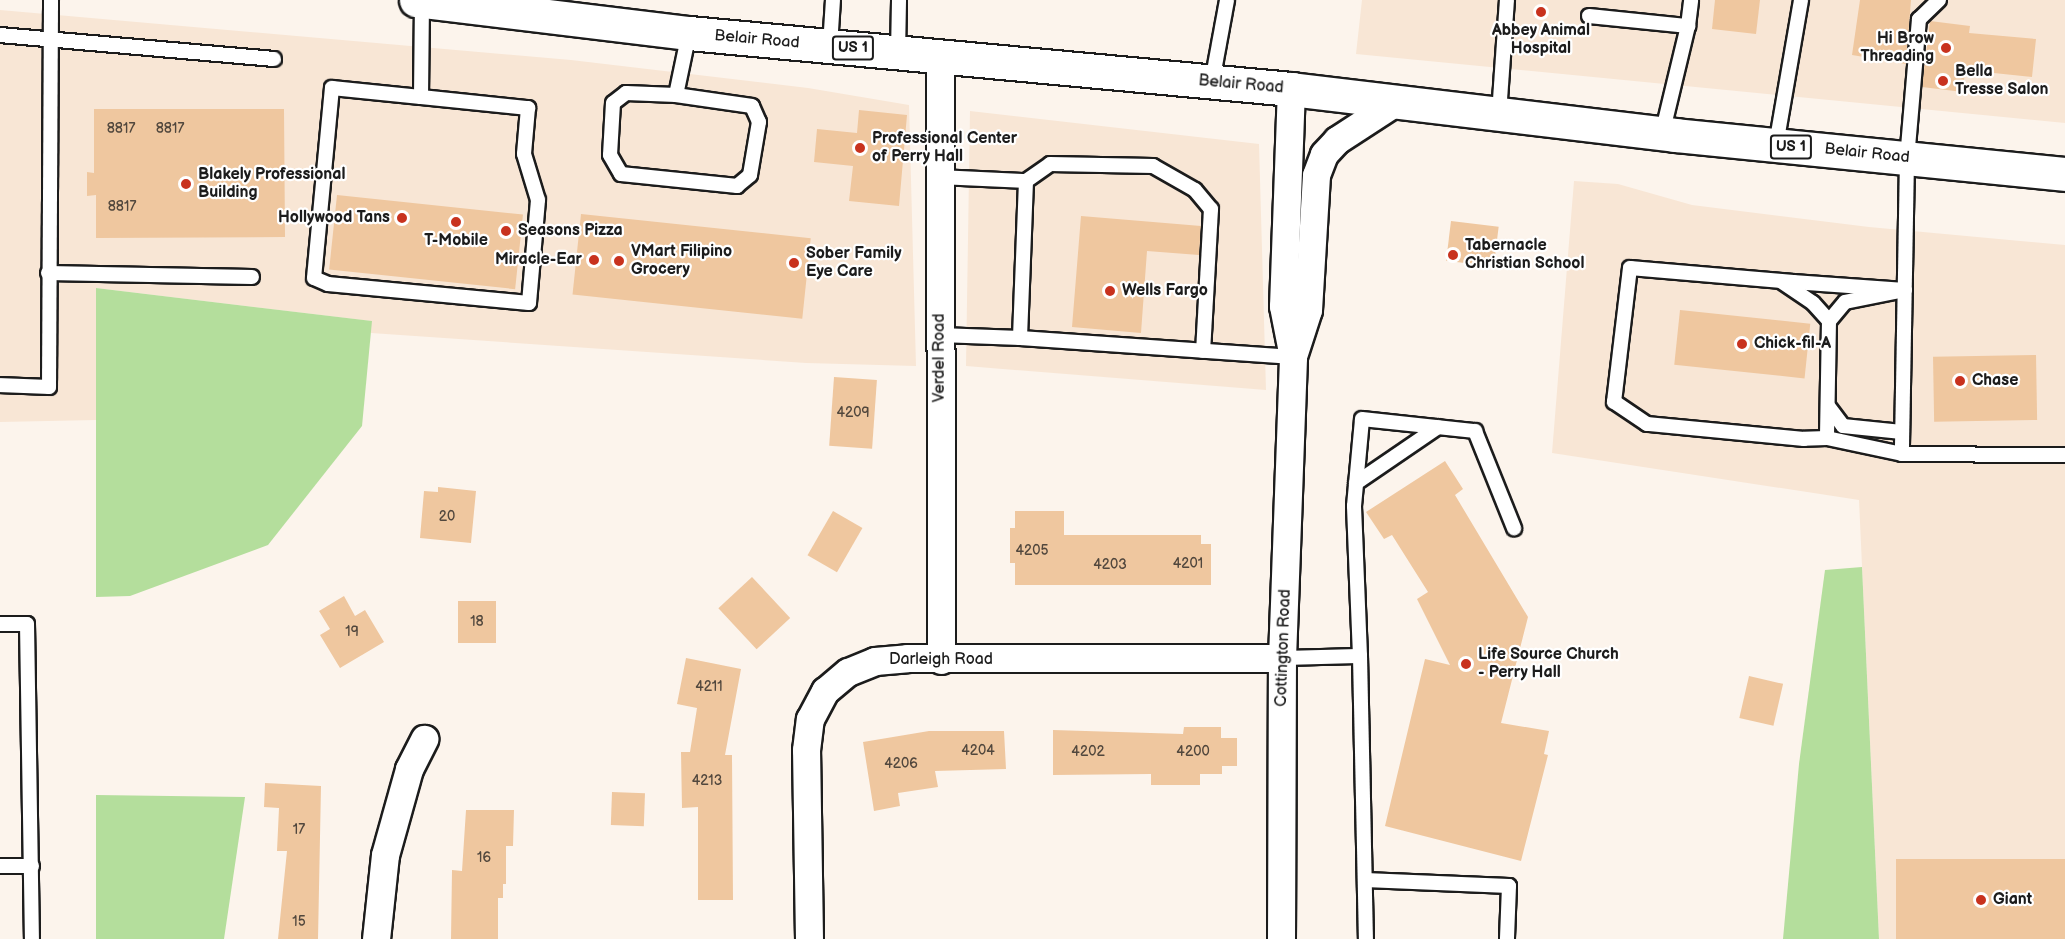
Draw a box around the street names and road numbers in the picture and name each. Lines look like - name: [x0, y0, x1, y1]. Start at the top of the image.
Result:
- street label: Belair Road: [714, 27, 800, 53]
- road number: US 1: [830, 36, 876, 60]
- street label: Belair Road: [1198, 72, 1284, 98]
- road number: US 1: [1768, 135, 1814, 159]
- street label: Belair Road: [1823, 140, 1911, 168]
- street label: Verdel Road: [930, 314, 950, 402]
- street label: Cottington Road: [1272, 589, 1296, 707]
- street label: Darleigh Road: [889, 650, 993, 670]

